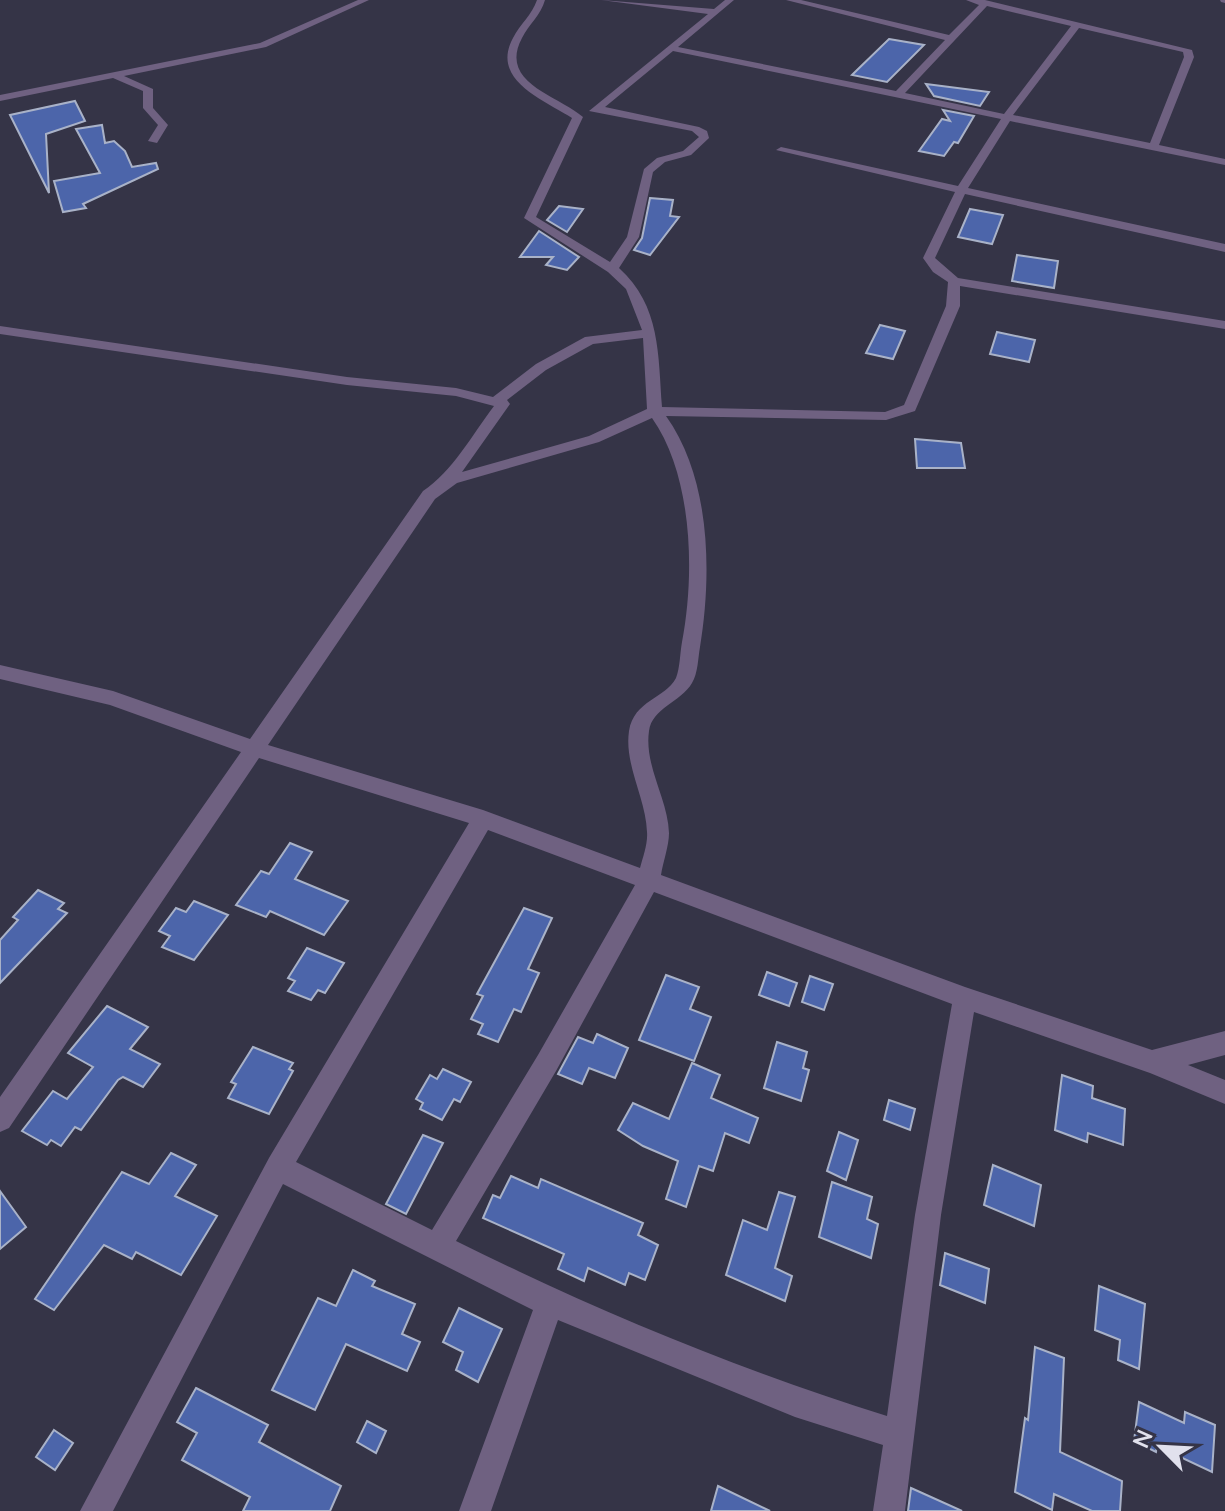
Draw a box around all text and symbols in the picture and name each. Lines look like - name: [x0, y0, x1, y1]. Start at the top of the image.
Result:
- north arrow: [1121, 1407, 1201, 1487]
- text: N: [1126, 1425, 1158, 1452]

